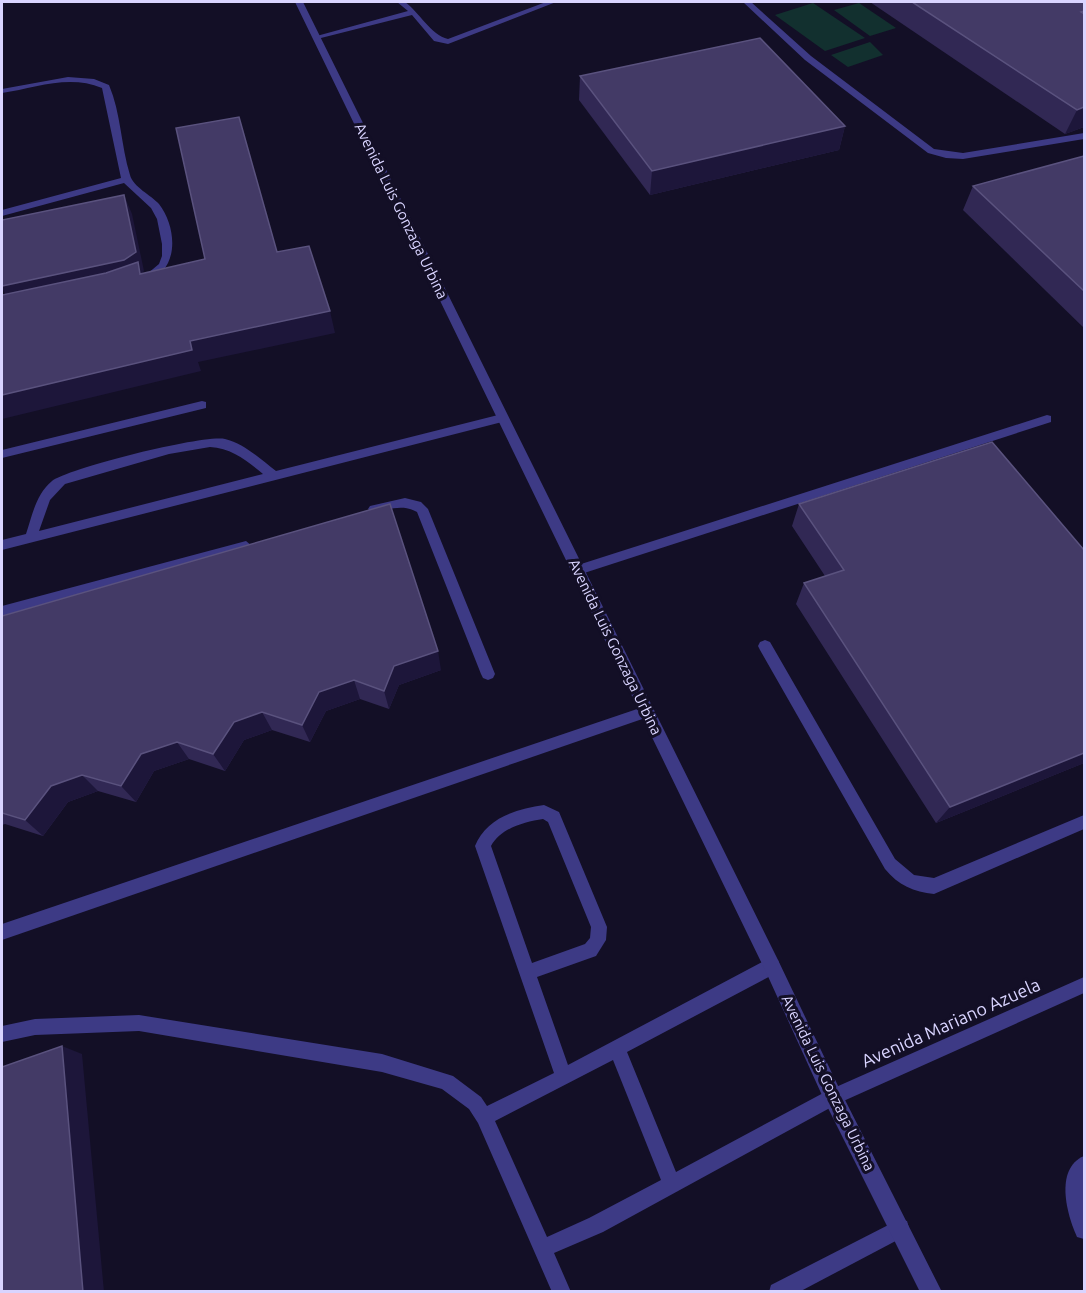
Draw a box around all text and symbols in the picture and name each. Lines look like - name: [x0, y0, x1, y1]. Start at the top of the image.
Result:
- street label: Avenida Luis Gonzaga Urbina: [351, 120, 451, 301]
- street label: Avenida Luis Gonzaga Urbina: [565, 556, 665, 737]
- street label: Avenida Mariano Azuela: [858, 974, 1043, 1071]
- street label: Avenida Luis Gonzaga Urbina: [778, 992, 878, 1173]

